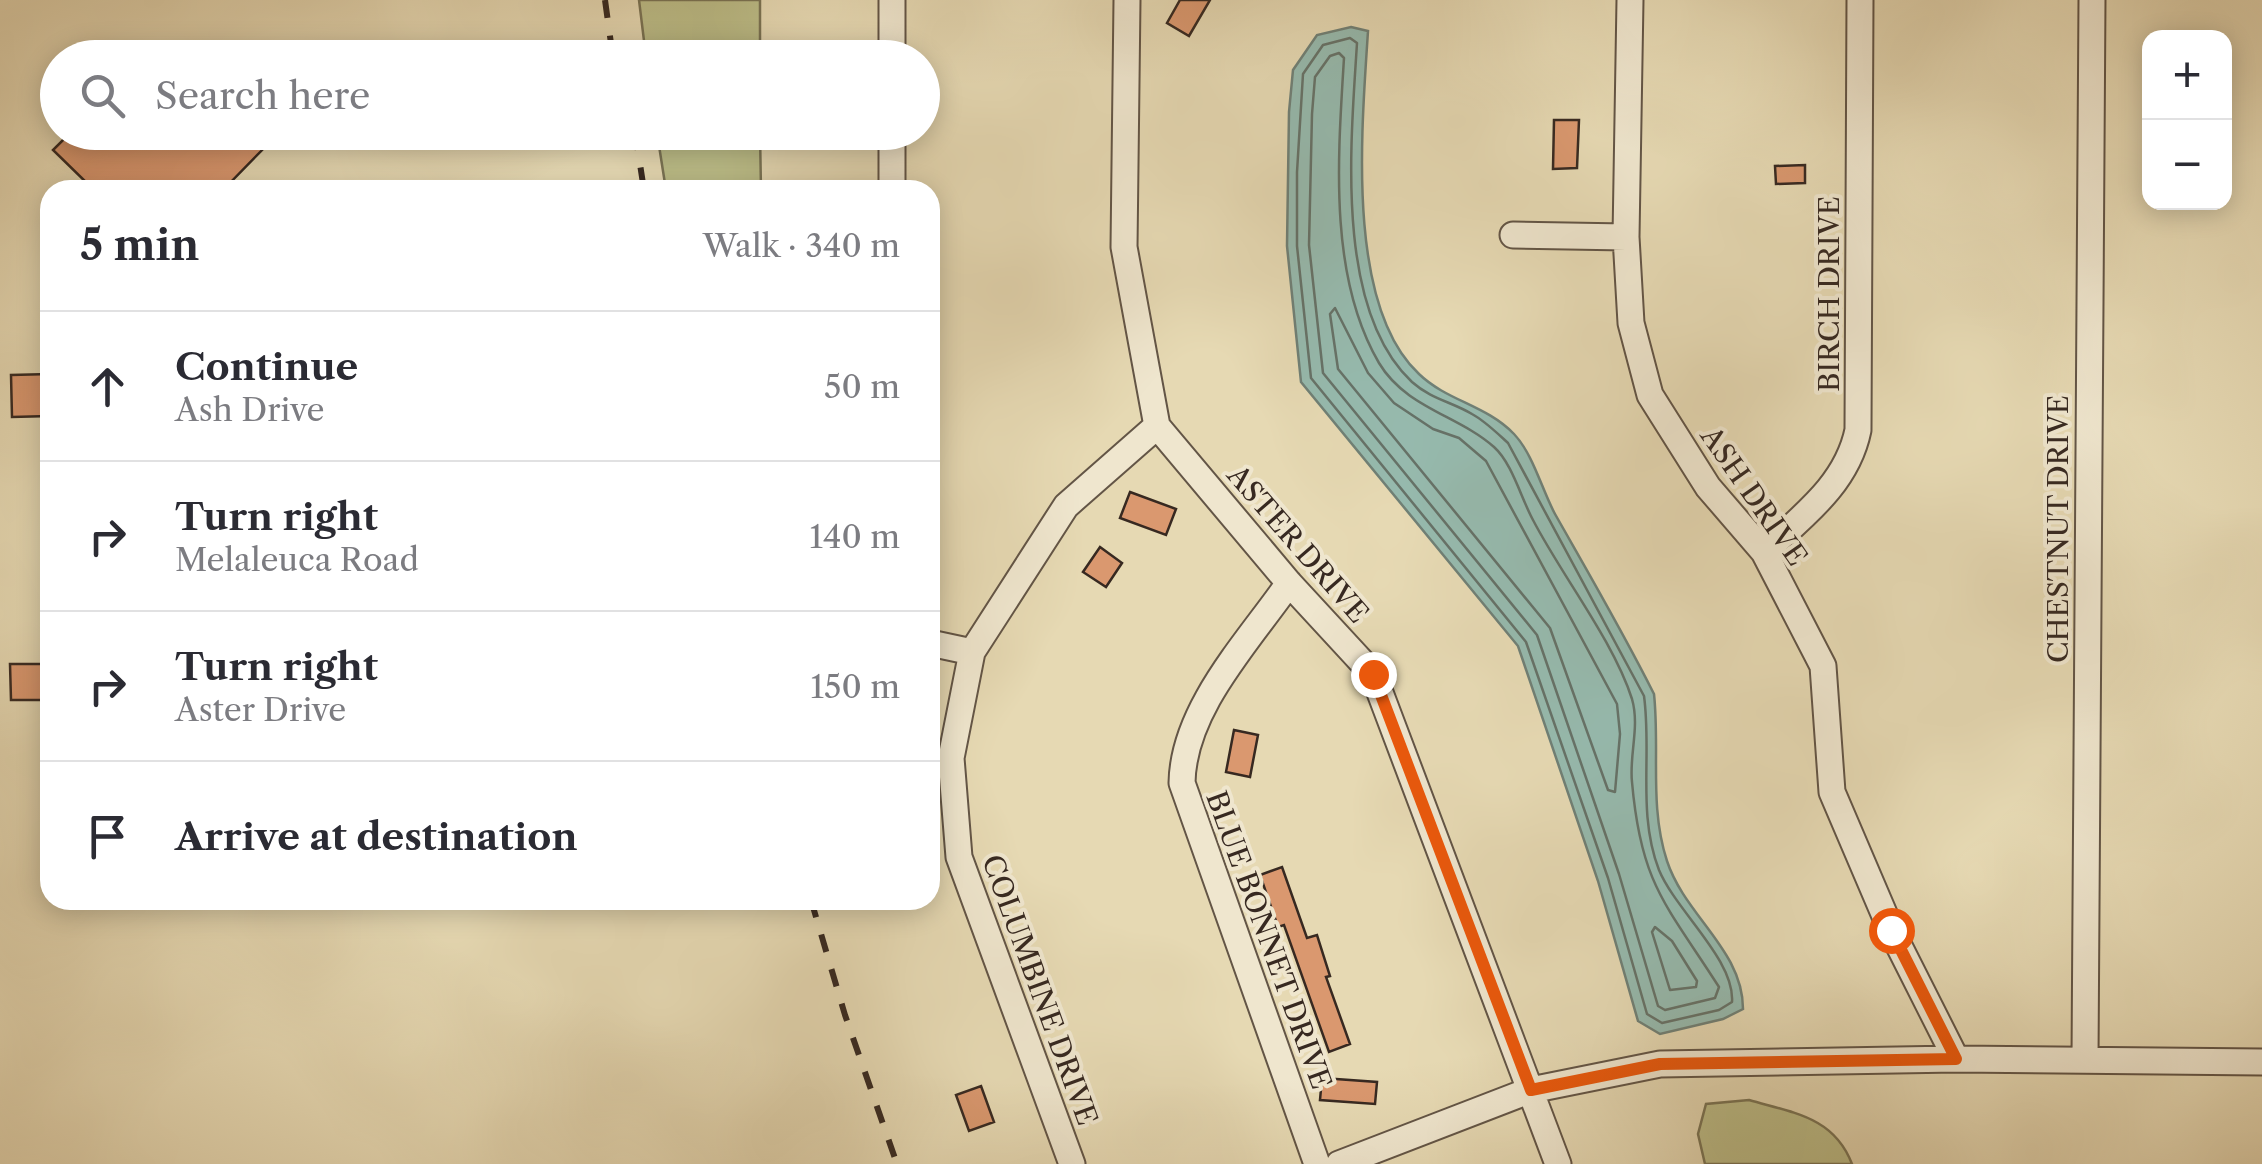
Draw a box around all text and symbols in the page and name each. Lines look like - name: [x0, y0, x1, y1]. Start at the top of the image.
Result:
- map controls: [2142, 30, 2232, 210]
- button: +: [2142, 30, 2232, 120]
- search box: [40, 40, 940, 150]
- icon: search: [75, 68, 130, 123]
- text: Search here: [155, 72, 370, 119]
- button: −: [2142, 120, 2232, 210]
- street label: BIRCH DRIVE: [1812, 196, 1846, 392]
- text: 5 min: [80, 219, 199, 271]
- text: Walk · 340 m: [703, 226, 900, 265]
- text: Continue: [175, 343, 358, 390]
- icon: ahead: [80, 359, 135, 414]
- text: 50 m: [824, 367, 900, 406]
- text: Ash Drive: [175, 390, 324, 429]
- street label: CHESTNUT DRIVE: [2041, 395, 2075, 663]
- street label: ASH DRIVE: [1693, 419, 1814, 572]
- street label: ASTER DRIVE: [1220, 458, 1376, 630]
- text: Turn right: [175, 493, 378, 540]
- icon: right: [80, 509, 135, 564]
- text: 140 m: [809, 517, 900, 556]
- text: Melaleuca Road: [175, 540, 419, 579]
- text: Turn right: [175, 643, 378, 690]
- route end: [1351, 652, 1397, 698]
- icon: right: [80, 659, 135, 714]
- text: 150 m: [811, 667, 900, 706]
- text: Aster Drive: [175, 690, 346, 729]
- street label: BLUE BONNET DRIVE: [1199, 786, 1339, 1094]
- icon: arrive: [80, 809, 135, 864]
- text: Arrive at destination: [175, 813, 578, 860]
- street label: COLUMBINE DRIVE: [975, 850, 1105, 1130]
- route start: [1869, 908, 1915, 954]

